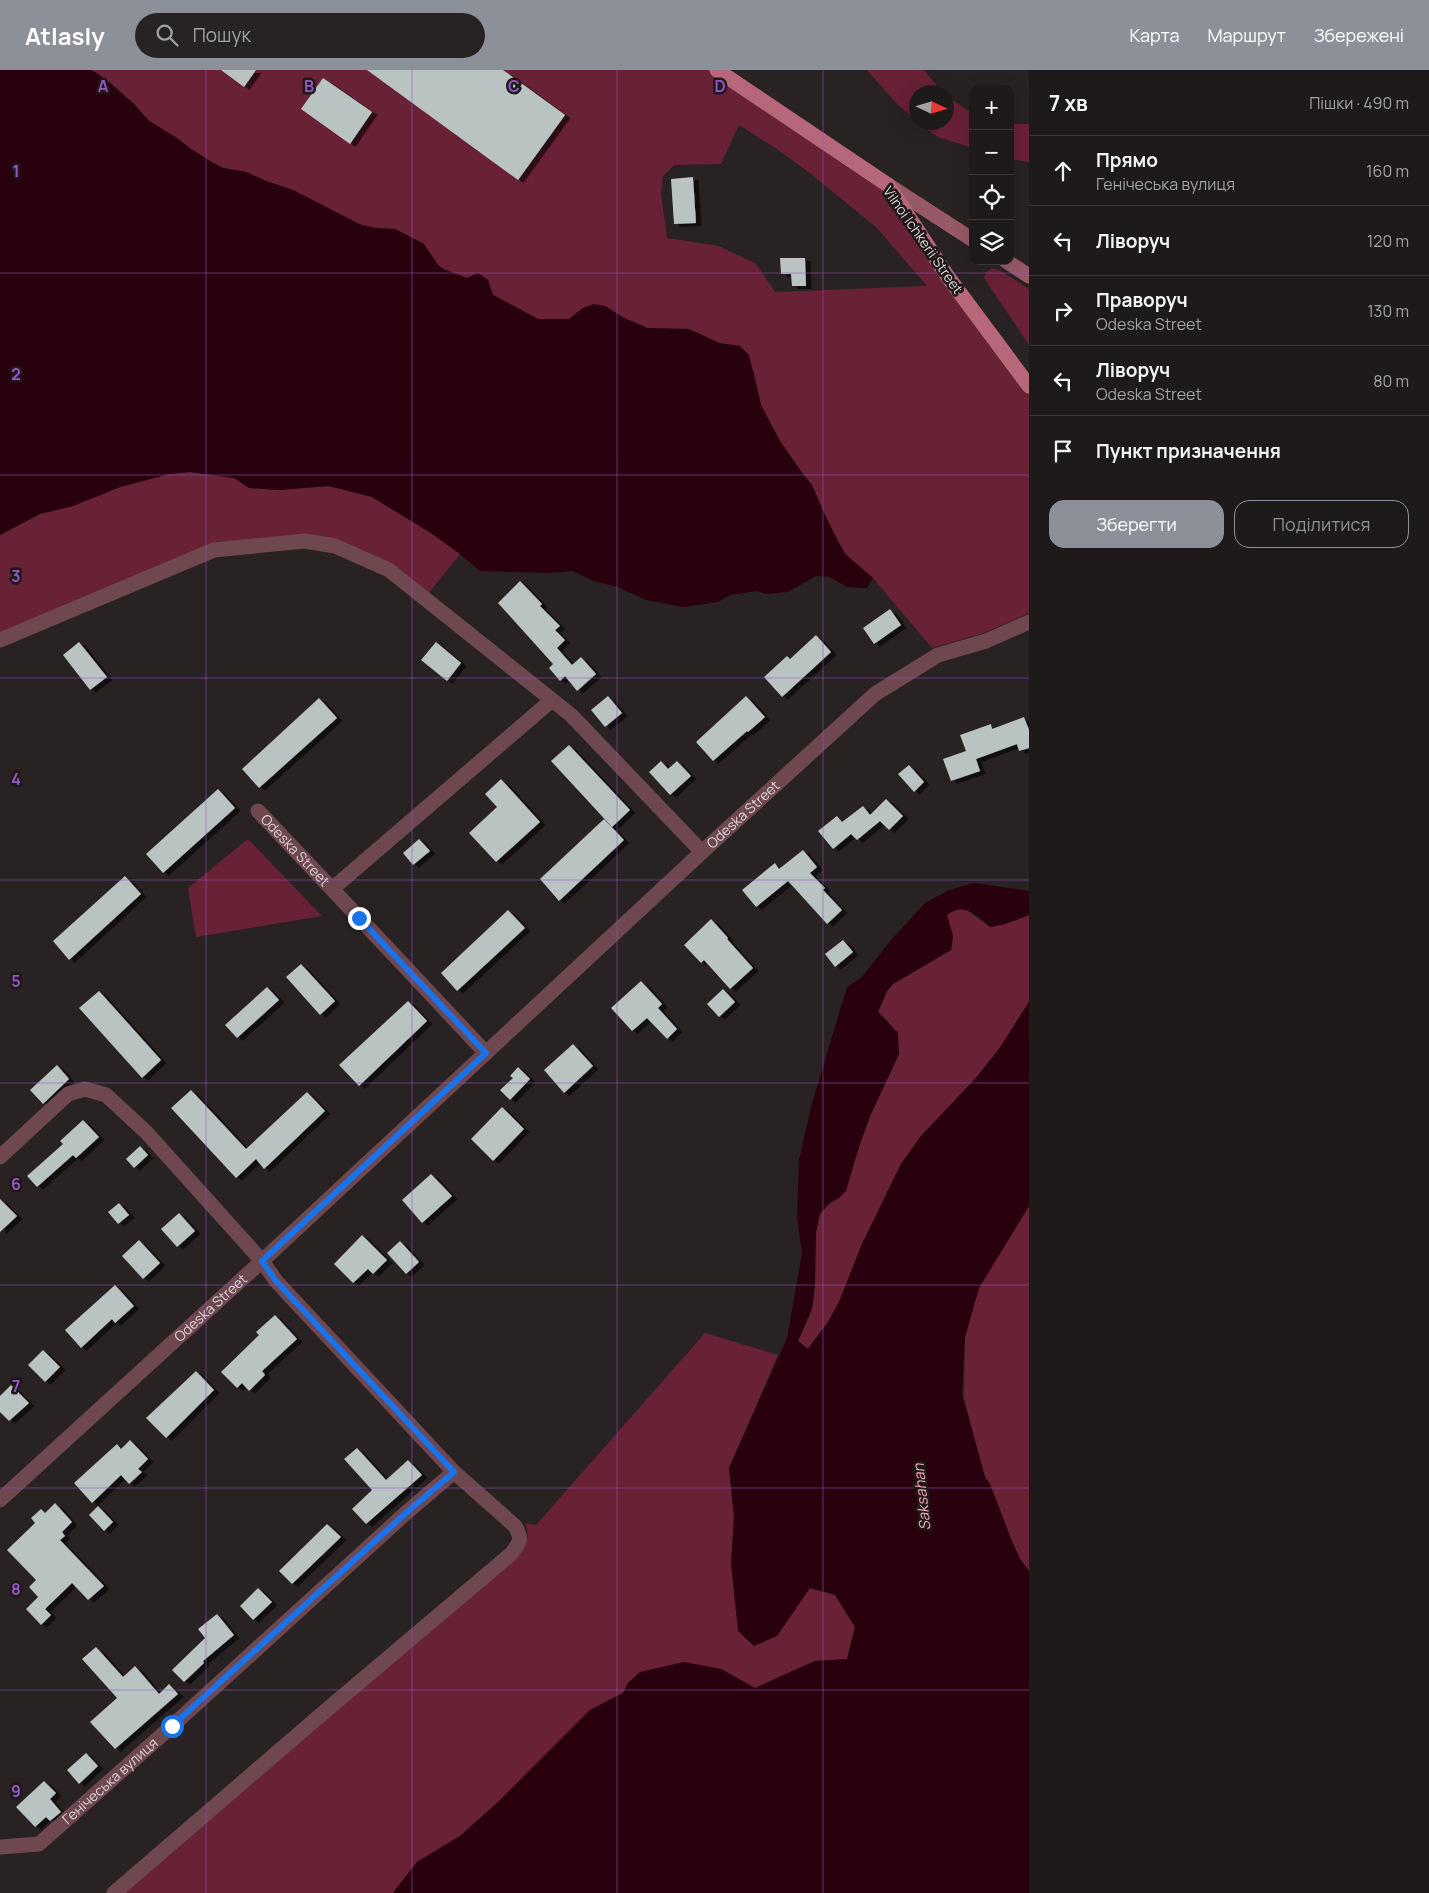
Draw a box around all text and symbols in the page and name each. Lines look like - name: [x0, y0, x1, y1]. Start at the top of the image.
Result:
- search box: [135, 13, 485, 58]
- text: Atlasly: [25, 19, 105, 52]
- icon: search: [153, 21, 181, 49]
- text: Пошук: [193, 22, 251, 48]
- text: Карта: [1129, 23, 1179, 47]
- text: Маршрут: [1207, 23, 1286, 47]
- text: Збережені: [1314, 23, 1404, 47]
- text: A: [98, 75, 109, 97]
- text: B: [304, 75, 314, 97]
- text: C: [508, 75, 520, 97]
- text: D: [714, 75, 726, 97]
- north arrow: [909, 85, 954, 130]
- map controls: [969, 85, 1014, 265]
- button: +: [969, 85, 1014, 130]
- text: 7 хв: [1049, 89, 1088, 117]
- text: Пішки · 490 m: [1309, 92, 1409, 114]
- button: −: [969, 130, 1014, 175]
- text: Прямо: [1096, 147, 1158, 173]
- icon: ahead: [1049, 157, 1077, 185]
- text: 1: [12, 160, 20, 182]
- text: 160 m: [1366, 160, 1409, 182]
- text: Генічеська вулиця: [1096, 173, 1235, 195]
- button: locate: [969, 175, 1014, 220]
- street label: Vilnoi Ichkerii Street: [879, 182, 968, 298]
- button: layers: [969, 220, 1014, 265]
- icon: left: [1049, 227, 1077, 255]
- text: Ліворуч: [1096, 228, 1170, 254]
- text: 120 m: [1367, 230, 1409, 252]
- text: Праворуч: [1096, 287, 1188, 313]
- icon: right: [1049, 297, 1077, 325]
- text: 130 m: [1367, 300, 1409, 322]
- text: Odeska Street: [1096, 313, 1202, 335]
- text: Ліворуч: [1096, 357, 1170, 383]
- text: 2: [11, 363, 21, 385]
- icon: left: [1049, 367, 1077, 395]
- text: 80 m: [1373, 370, 1409, 392]
- text: Odeska Street: [1096, 383, 1202, 405]
- icon: arrive: [1049, 437, 1077, 465]
- text: Пункт призначення: [1096, 438, 1281, 464]
- button: Зберегти: [1049, 500, 1224, 548]
- button: Поділитися: [1234, 500, 1409, 548]
- text: 3: [11, 565, 21, 587]
- text: 4: [11, 768, 21, 790]
- street label: Odeska Street: [702, 776, 784, 852]
- street label: Odeska Street: [257, 810, 335, 890]
- route end: [348, 907, 371, 930]
- text: 5: [11, 970, 21, 992]
- text: 6: [11, 1173, 21, 1195]
- street label: Odeska Street: [170, 1269, 251, 1346]
- text: 7: [12, 1375, 20, 1397]
- water label: Saksahan: [907, 1461, 935, 1532]
- text: 8: [11, 1578, 21, 1600]
- route start: [161, 1715, 184, 1738]
- street label: Генічеська вулиця: [58, 1733, 162, 1828]
- text: 9: [11, 1780, 21, 1802]

